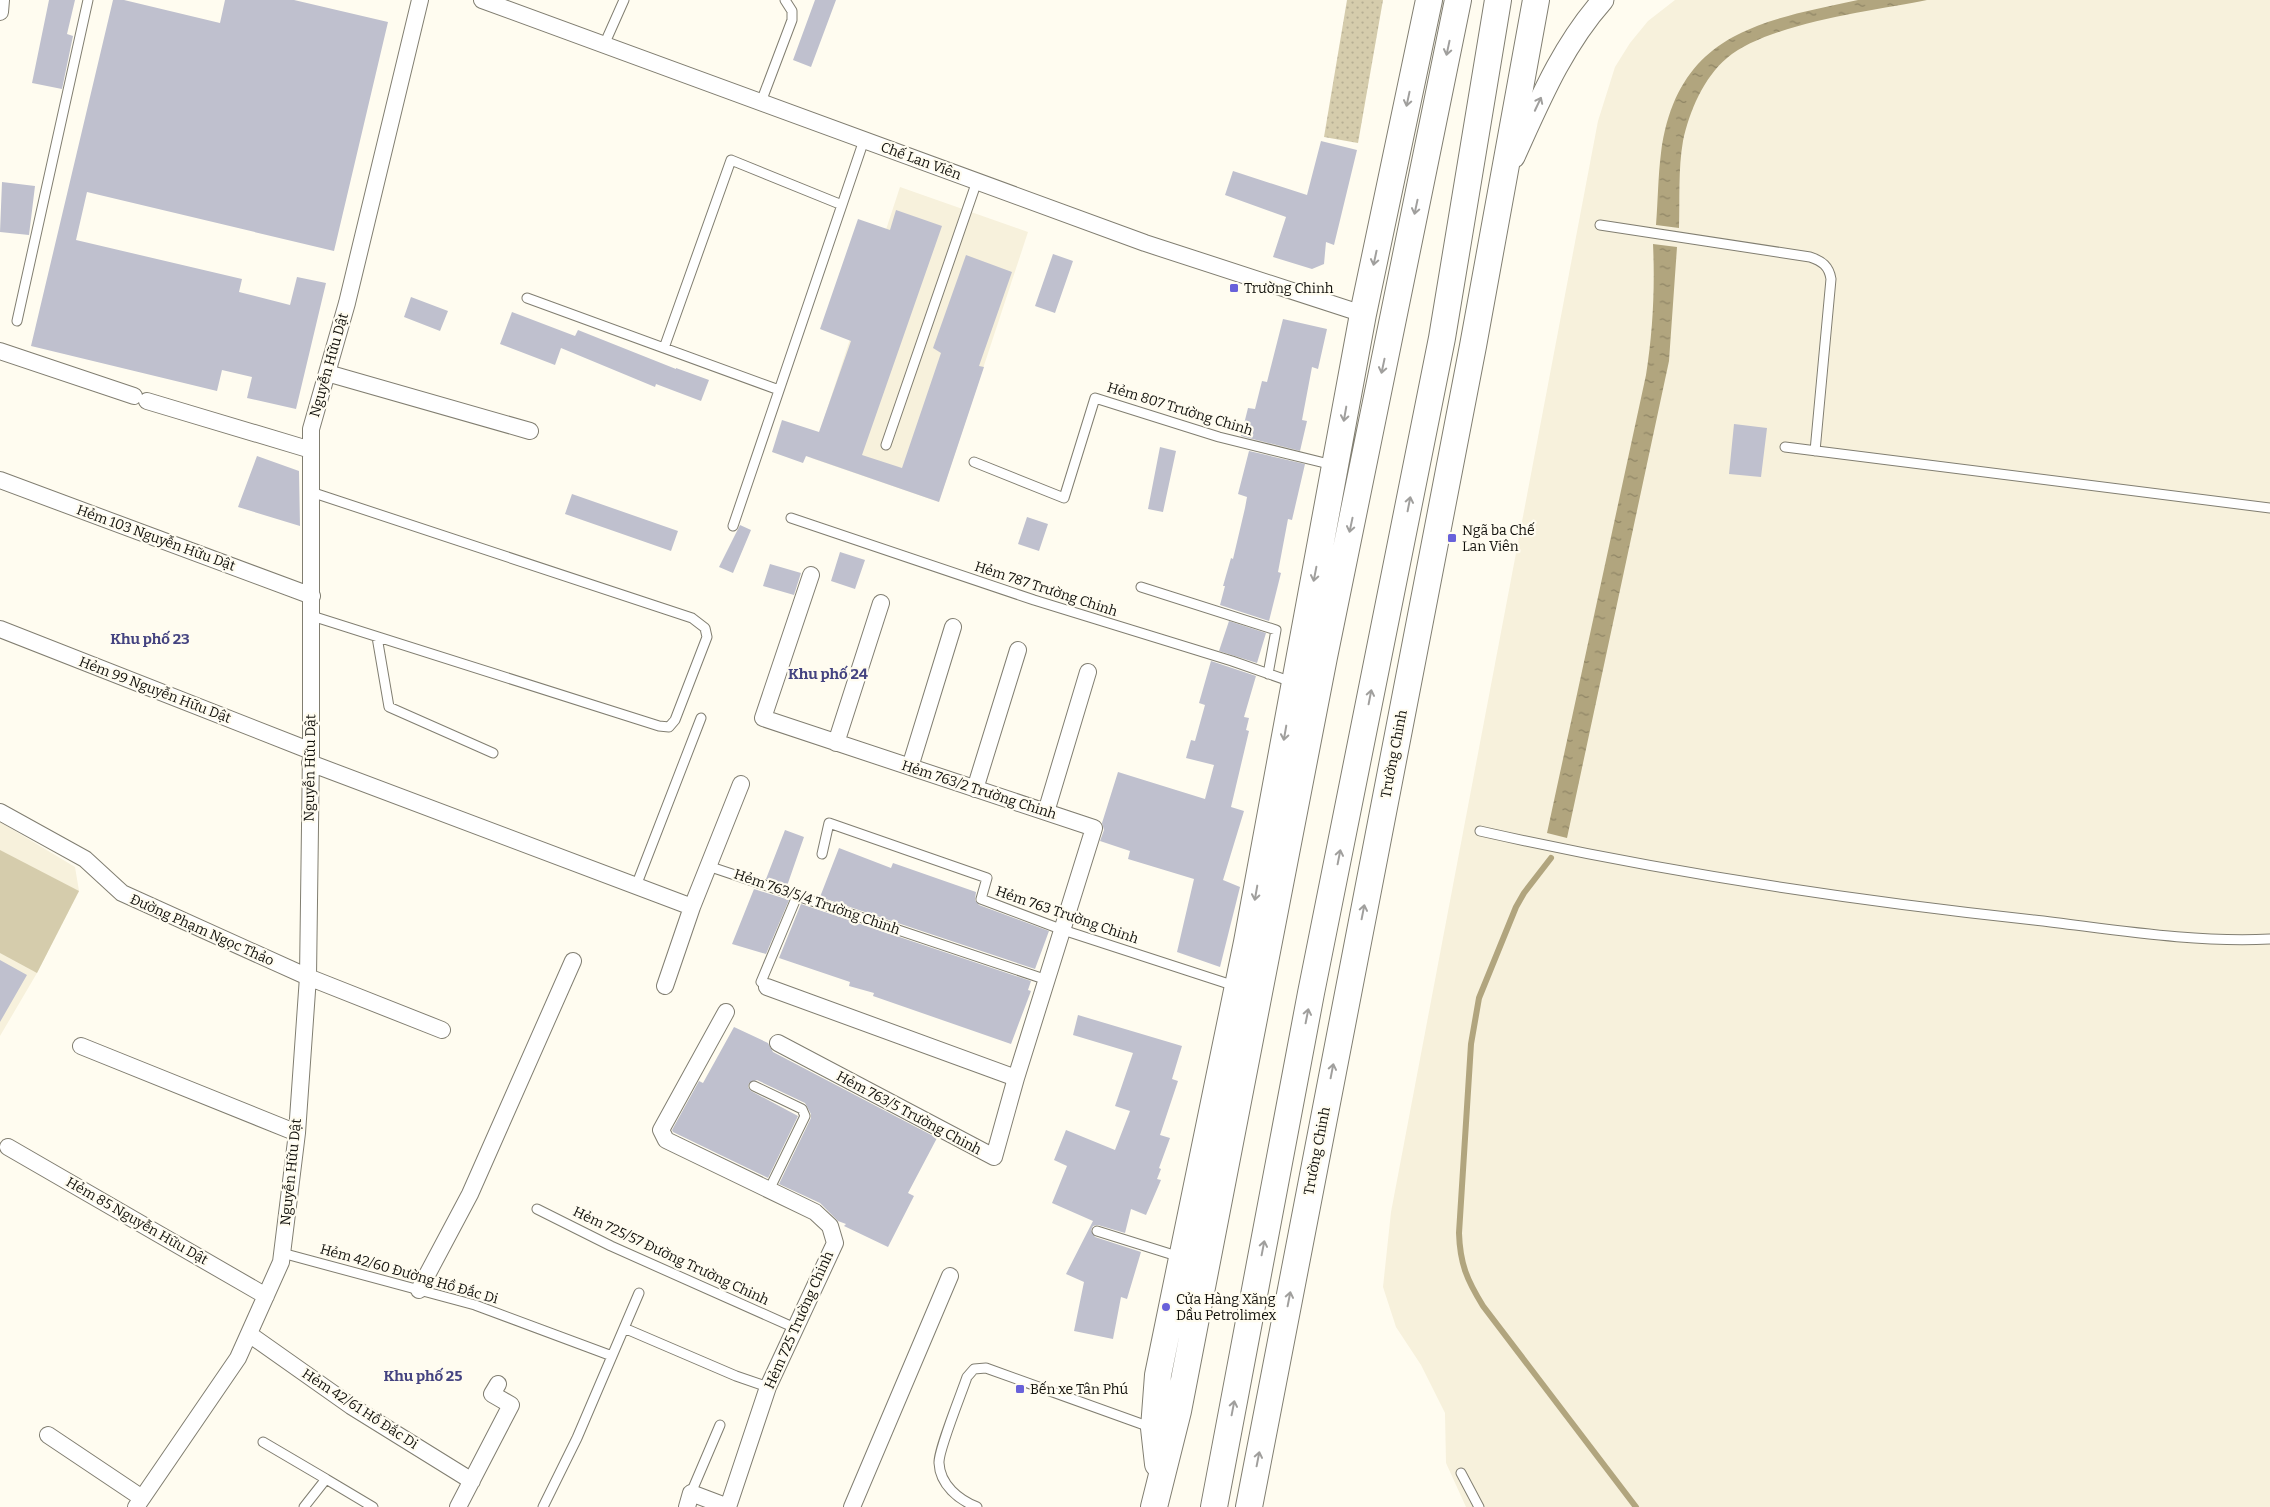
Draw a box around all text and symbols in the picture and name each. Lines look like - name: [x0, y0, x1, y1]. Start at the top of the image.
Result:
- one-way arrow: [1443, 39, 1453, 55]
- one-way arrow: [1403, 91, 1412, 107]
- one-way arrow: [1534, 97, 1543, 112]
- street label: Chế Lan Viên: [878, 138, 964, 183]
- one-way arrow: [1411, 199, 1420, 215]
- one-way arrow: [1369, 250, 1379, 266]
- place label: Trường Chinh: [1244, 280, 1334, 297]
- marker: Trường Chinh: [1228, 282, 1240, 294]
- street label: Nguyễn Hữu Dật: [306, 311, 352, 419]
- one-way arrow: [1378, 358, 1388, 374]
- street label: Hẻm 807 Trường Chinh: [1105, 379, 1255, 439]
- one-way arrow: [1339, 405, 1349, 421]
- one-way arrow: [1405, 496, 1414, 512]
- street label: Hẻm 103 Nguyễn Hữu Dật: [74, 501, 238, 575]
- one-way arrow: [1346, 517, 1355, 533]
- place label: Ngã ba Chế Lan Viên: [1462, 521, 1535, 555]
- marker: Ngã ba Chế Lan Viên: [1446, 532, 1458, 544]
- street label: Hẻm 787 Trường Chinh: [972, 558, 1120, 620]
- one-way arrow: [1310, 565, 1319, 581]
- district label: Khu phố 23: [110, 630, 190, 648]
- street label: Hẻm 99 Nguyễn Hữu Dật: [77, 653, 233, 727]
- district label: Khu phố 24: [788, 665, 868, 683]
- one-way arrow: [1366, 690, 1376, 706]
- street label: Trường Chinh: [1377, 708, 1411, 800]
- street label: Nguyễn Hữu Dật: [301, 714, 319, 822]
- one-way arrow: [1280, 725, 1290, 741]
- street label: Hẻm 763/2 Trường Chinh: [899, 757, 1059, 823]
- one-way arrow: [1334, 849, 1344, 865]
- street label: Hẻm 763/5/4 Trường Chinh: [732, 866, 902, 939]
- street label: Hẻm 763 Trường Chinh: [993, 883, 1141, 948]
- one-way arrow: [1250, 885, 1260, 901]
- street label: Đường Phạm Ngọc Thảo: [127, 891, 277, 969]
- one-way arrow: [1359, 904, 1368, 920]
- one-way arrow: [1303, 1008, 1312, 1024]
- one-way arrow: [1328, 1063, 1338, 1079]
- street label: Hẻm 763/5 Trường Chinh: [834, 1068, 985, 1159]
- street label: Trường Chinh: [1300, 1105, 1334, 1197]
- street label: Nguyễn Hữu Dật: [277, 1118, 305, 1226]
- street label: Hẻm 85 Nguyễn Hữu Dật: [63, 1173, 211, 1269]
- street label: Hẻm 725/57 Đường Trường Chinh: [570, 1203, 772, 1309]
- street label: Hẻm 42/60 Đường Hồ Đắc Di: [318, 1239, 500, 1308]
- one-way arrow: [1259, 1240, 1269, 1256]
- street label: Hẻm 725 Trường Chinh: [761, 1248, 837, 1392]
- place label: Cửa Hàng Xăng Dầu Petrolimex: [1176, 1291, 1276, 1324]
- one-way arrow: [1284, 1292, 1294, 1308]
- marker: Cửa Hàng Xăng Dầu Petrolimex: [1160, 1301, 1172, 1313]
- street label: Hẻm 42/61 Hồ Đắc Di: [299, 1364, 422, 1453]
- district label: Khu phố 25: [383, 1367, 463, 1385]
- place label: Bến xe Tân Phú: [1030, 1380, 1129, 1398]
- marker: Bến xe Tân Phú: [1014, 1383, 1026, 1395]
- one-way arrow: [1229, 1400, 1238, 1416]
- one-way arrow: [1254, 1452, 1264, 1468]

